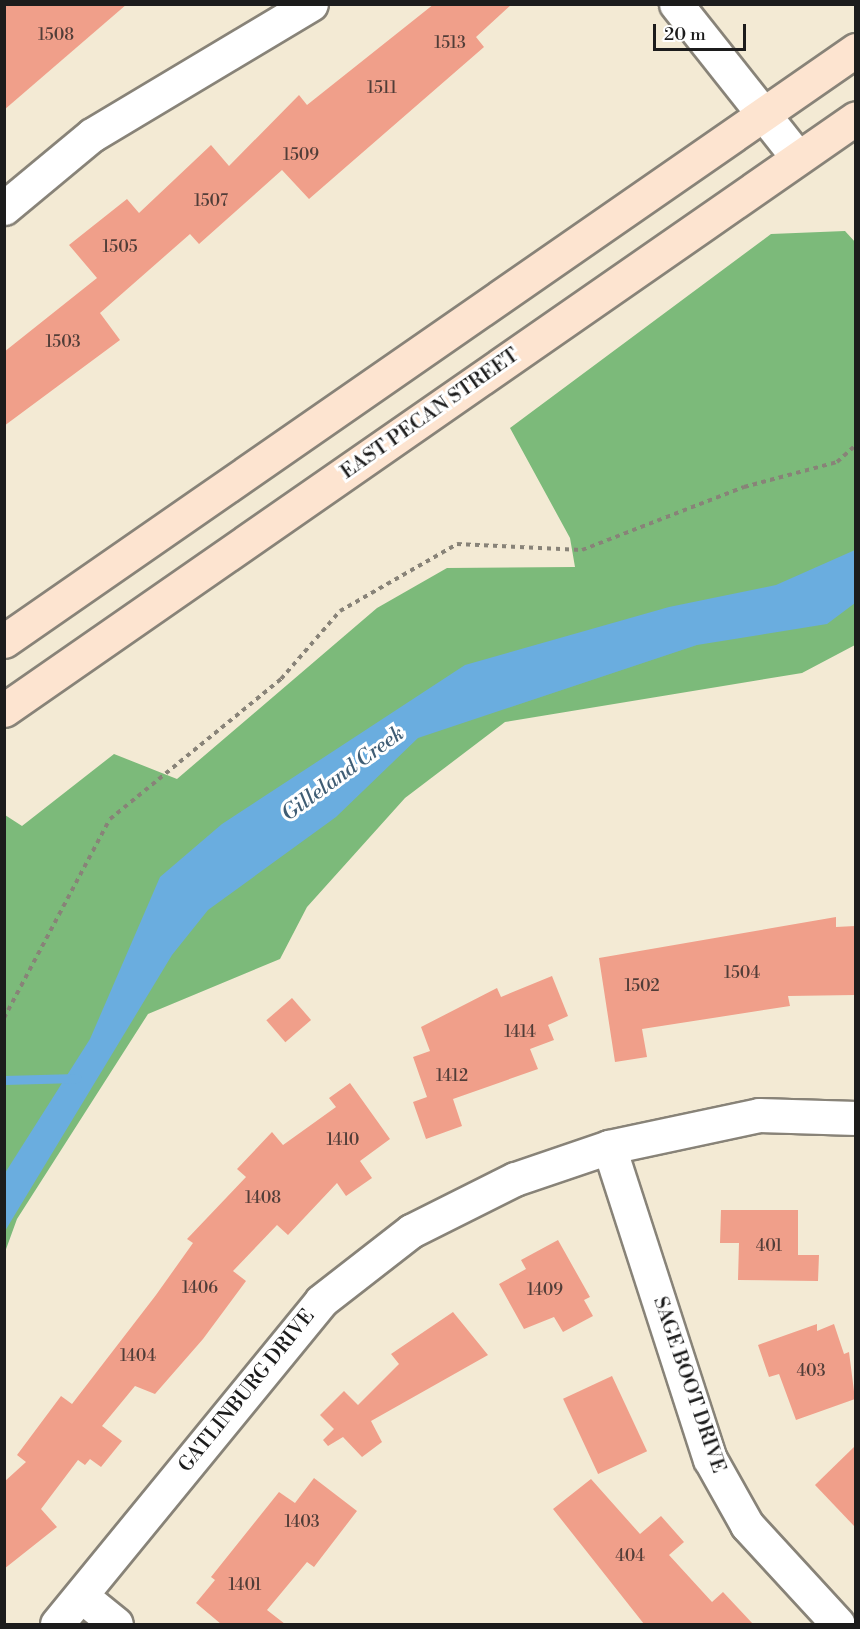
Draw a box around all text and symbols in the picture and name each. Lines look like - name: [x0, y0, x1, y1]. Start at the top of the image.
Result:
- scale bar: [656, 12, 749, 50]
- text: 20 m: [664, 23, 706, 46]
- house number: 1508: [38, 25, 74, 45]
- house number: 1513: [434, 33, 466, 53]
- house number: 1511: [367, 78, 397, 98]
- house number: 1509: [283, 145, 319, 165]
- house number: 1507: [194, 191, 228, 211]
- house number: 1505: [102, 237, 138, 257]
- house number: 1503: [45, 332, 81, 352]
- street label: EAST PECAN STREET: [336, 343, 524, 485]
- water label: Gilleland Creek: [277, 721, 409, 827]
- house number: 1504: [724, 963, 760, 983]
- house number: 1502: [624, 976, 660, 996]
- house number: 1414: [504, 1022, 536, 1042]
- house number: 1412: [436, 1066, 468, 1086]
- house number: 1410: [327, 1130, 359, 1150]
- house number: 1408: [245, 1188, 281, 1208]
- house number: 401: [756, 1236, 782, 1256]
- house number: 1406: [182, 1278, 218, 1298]
- house number: 1409: [527, 1280, 563, 1300]
- street label: SAGE BOOT DRIVE: [648, 1294, 730, 1476]
- street label: GATLINBURG DRIVE: [174, 1305, 320, 1477]
- house number: 1404: [120, 1346, 156, 1366]
- house number: 403: [797, 1361, 825, 1381]
- house number: 1403: [284, 1512, 320, 1532]
- house number: 404: [615, 1546, 645, 1566]
- house number: 1401: [229, 1575, 261, 1595]

